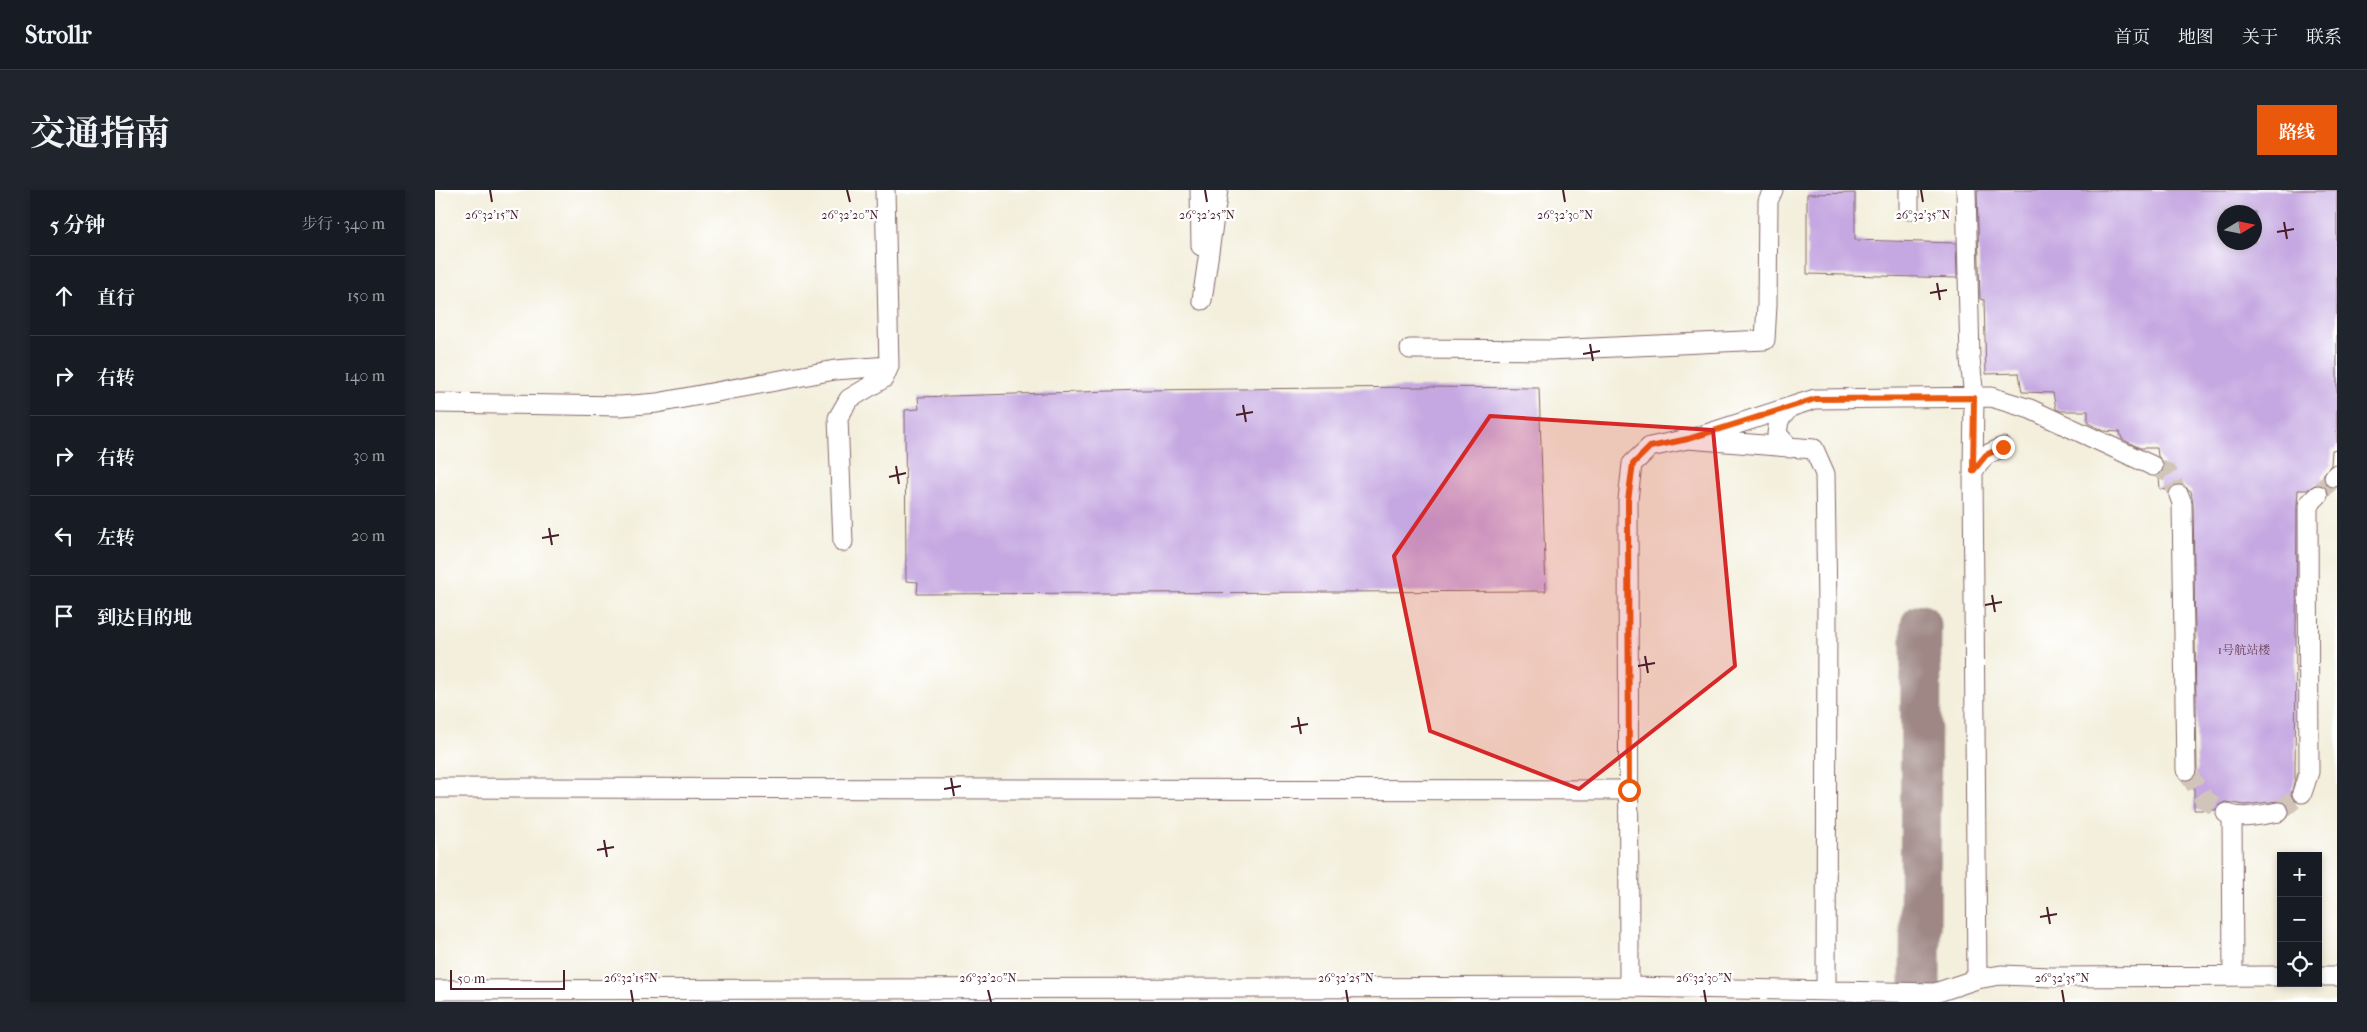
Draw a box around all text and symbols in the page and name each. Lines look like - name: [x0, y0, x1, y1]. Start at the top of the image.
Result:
- text: Strollr: [25, 21, 92, 49]
- text: 首页: [2114, 27, 2150, 48]
- text: 地图: [2178, 27, 2214, 48]
- text: 关于: [2242, 27, 2278, 48]
- text: 联系: [2306, 27, 2342, 48]
- button: 路线: [2257, 105, 2337, 155]
- text: 交通指南: [30, 113, 170, 154]
- north arrow: [2217, 205, 2262, 250]
- text: 26°32'15"N: [465, 208, 519, 222]
- text: 26°32'20"N: [821, 208, 879, 222]
- text: 26°32'25"N: [1179, 208, 1235, 222]
- text: 26°32'30"N: [1537, 208, 1593, 222]
- text: 26°32'35"N: [1896, 208, 1950, 222]
- text: 5 分钟: [50, 213, 106, 237]
- text: 步行 · 340 m: [301, 214, 385, 233]
- icon: ahead: [50, 282, 78, 310]
- text: 150 m: [347, 286, 385, 305]
- text: 直行: [97, 287, 135, 309]
- icon: right: [50, 362, 78, 390]
- text: 140 m: [344, 366, 385, 385]
- text: 右转: [97, 367, 135, 389]
- route end: [1992, 436, 2015, 459]
- icon: right: [50, 442, 78, 470]
- text: 30 m: [353, 446, 385, 465]
- text: 右转: [97, 447, 135, 469]
- icon: left: [50, 522, 78, 550]
- text: 20 m: [351, 526, 385, 545]
- text: 左转: [97, 527, 135, 549]
- icon: arrive: [50, 602, 78, 630]
- text: 到达目的地: [97, 607, 192, 629]
- house number: 1号航站楼: [2218, 643, 2270, 657]
- route start: [1618, 779, 1641, 802]
- map controls: [2277, 852, 2322, 987]
- button: +: [2277, 852, 2322, 897]
- button: −: [2277, 897, 2322, 942]
- button: locate: [2277, 942, 2322, 987]
- scale bar: [450, 967, 565, 990]
- text: 50 m: [457, 970, 485, 987]
- text: 26°32'15"N: [604, 971, 658, 985]
- text: 26°32'20"N: [959, 971, 1017, 985]
- text: 26°32'25"N: [1318, 971, 1374, 985]
- text: 26°32'30"N: [1676, 971, 1732, 985]
- text: 26°32'35"N: [2035, 971, 2089, 985]

